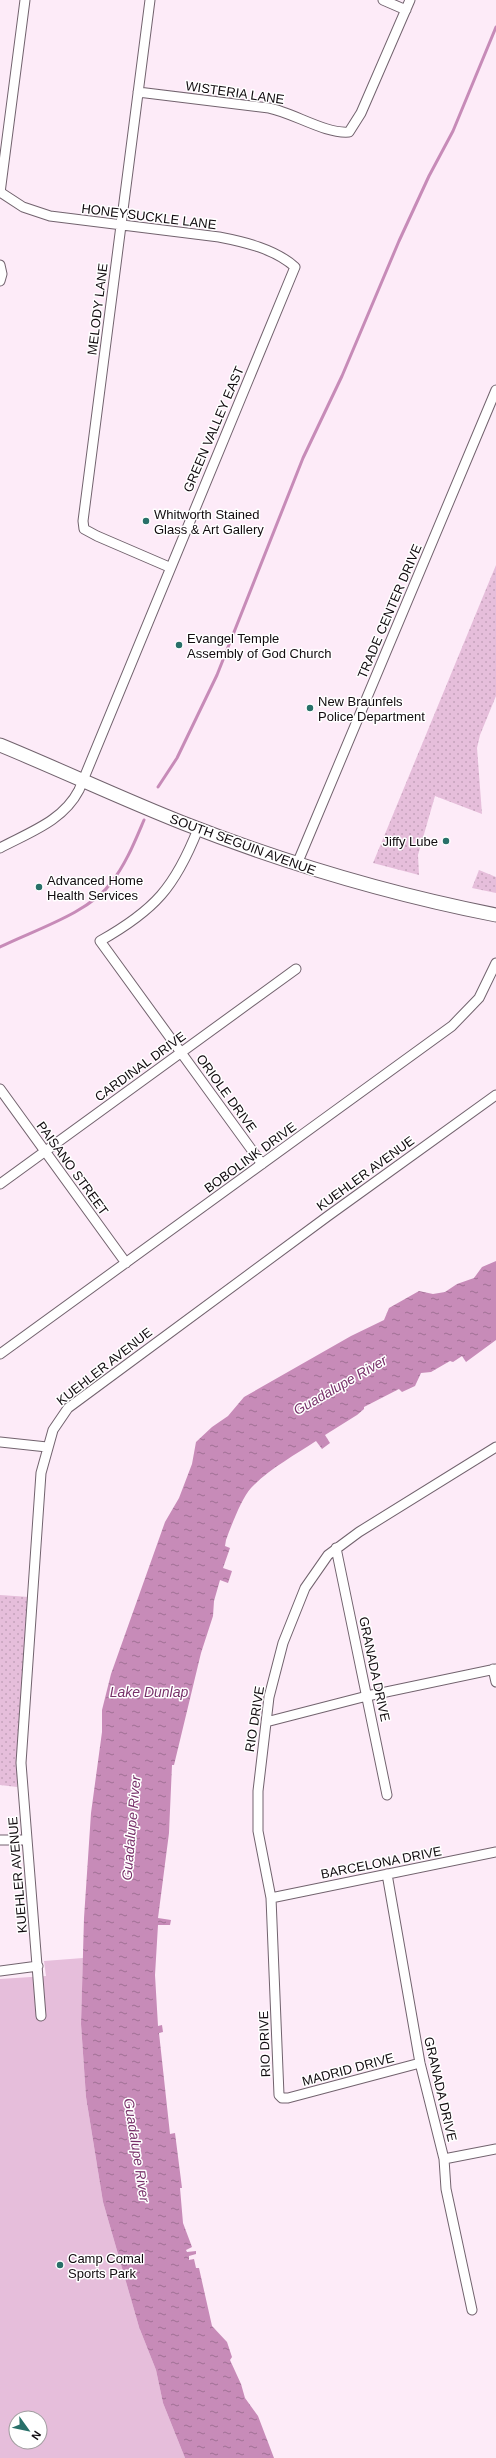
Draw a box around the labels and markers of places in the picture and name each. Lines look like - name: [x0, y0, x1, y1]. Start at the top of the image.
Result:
- place label: Whitworth Stained Glass & Art Gallery: [154, 507, 264, 537]
- marker: Whitworth Stained Glass & Art Gallery: [141, 516, 151, 526]
- place label: Evangel Temple Assembly of God Church: [187, 631, 332, 661]
- marker: Evangel Temple Assembly of God Church: [174, 640, 184, 650]
- place label: New Braunfels Police Department: [318, 694, 425, 724]
- marker: New Braunfels Police Department: [305, 703, 315, 713]
- place label: Jiffy Lube: [383, 834, 438, 849]
- marker: Jiffy Lube: [441, 836, 451, 846]
- place label: Advanced Home Health Services: [47, 873, 143, 903]
- marker: Advanced Home Health Services: [34, 882, 44, 892]
- place label: Camp Comal Sports Park: [68, 2251, 144, 2281]
- marker: Camp Comal Sports Park: [55, 2260, 65, 2270]

